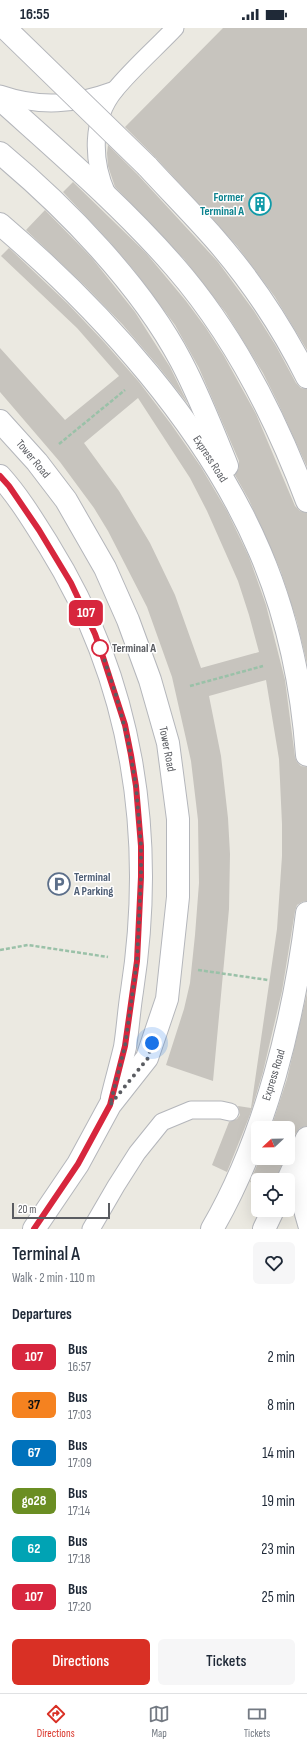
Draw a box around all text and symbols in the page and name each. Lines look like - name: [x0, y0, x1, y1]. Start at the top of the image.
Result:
- text: 16:55: [20, 5, 49, 24]
- place label: Former Terminal A: [200, 190, 244, 219]
- building icon: Former Terminal A: [247, 191, 273, 217]
- street label: Express Road: [189, 433, 231, 485]
- street label: Tower Road: [13, 437, 53, 481]
- line badge: 107: [63, 600, 109, 626]
- text: 107: [77, 604, 95, 621]
- marker: Terminal A: [91, 639, 109, 657]
- place label: Terminal A: [112, 641, 156, 656]
- street label: Tower Road: [155, 725, 179, 773]
- place label: Terminal A Parking: [73, 870, 113, 899]
- parking icon: Terminal A Parking: [46, 871, 72, 897]
- your location: [142, 1033, 162, 1053]
- street label: Express Road: [259, 1048, 289, 1102]
- north arrow: [251, 1121, 295, 1165]
- map controls: [251, 1121, 295, 1217]
- button: locate: [251, 1173, 295, 1217]
- scale bar: [12, 1201, 110, 1220]
- text: 20 m: [18, 1203, 36, 1216]
- button: heart: [253, 1242, 295, 1284]
- text: Terminal A: [12, 1243, 80, 1266]
- text: Walk · 2 min · 110 m: [12, 1270, 95, 1286]
- text: Departures: [12, 1305, 72, 1324]
- text: Bus: [68, 1340, 87, 1359]
- text: 107: [25, 1348, 43, 1365]
- text: 2 min: [268, 1348, 295, 1367]
- text: 16:57: [68, 1359, 91, 1375]
- text: Bus: [68, 1388, 87, 1407]
- text: 37: [28, 1396, 40, 1413]
- text: 8 min: [267, 1396, 295, 1415]
- text: 17:03: [68, 1407, 91, 1423]
- text: Bus: [68, 1436, 87, 1455]
- text: 67: [28, 1444, 40, 1461]
- text: 14 min: [262, 1444, 295, 1463]
- text: 17:09: [68, 1455, 92, 1471]
- text: Bus: [68, 1484, 87, 1503]
- text: go28: [22, 1492, 46, 1509]
- text: 19 min: [262, 1492, 295, 1511]
- text: 17:14: [68, 1503, 90, 1519]
- text: Bus: [68, 1532, 87, 1551]
- text: 62: [28, 1540, 40, 1557]
- text: 23 min: [261, 1540, 295, 1559]
- text: 17:18: [68, 1551, 90, 1567]
- text: Bus: [68, 1580, 87, 1599]
- text: 107: [25, 1588, 43, 1605]
- text: 25 min: [262, 1588, 295, 1607]
- text: 17:20: [68, 1599, 91, 1615]
- button: Directions: [12, 1639, 150, 1685]
- button: Tickets: [158, 1639, 295, 1685]
- tab: Directions: [37, 1703, 75, 1740]
- tab: Map: [148, 1703, 170, 1740]
- tab: Tickets: [244, 1703, 270, 1740]

